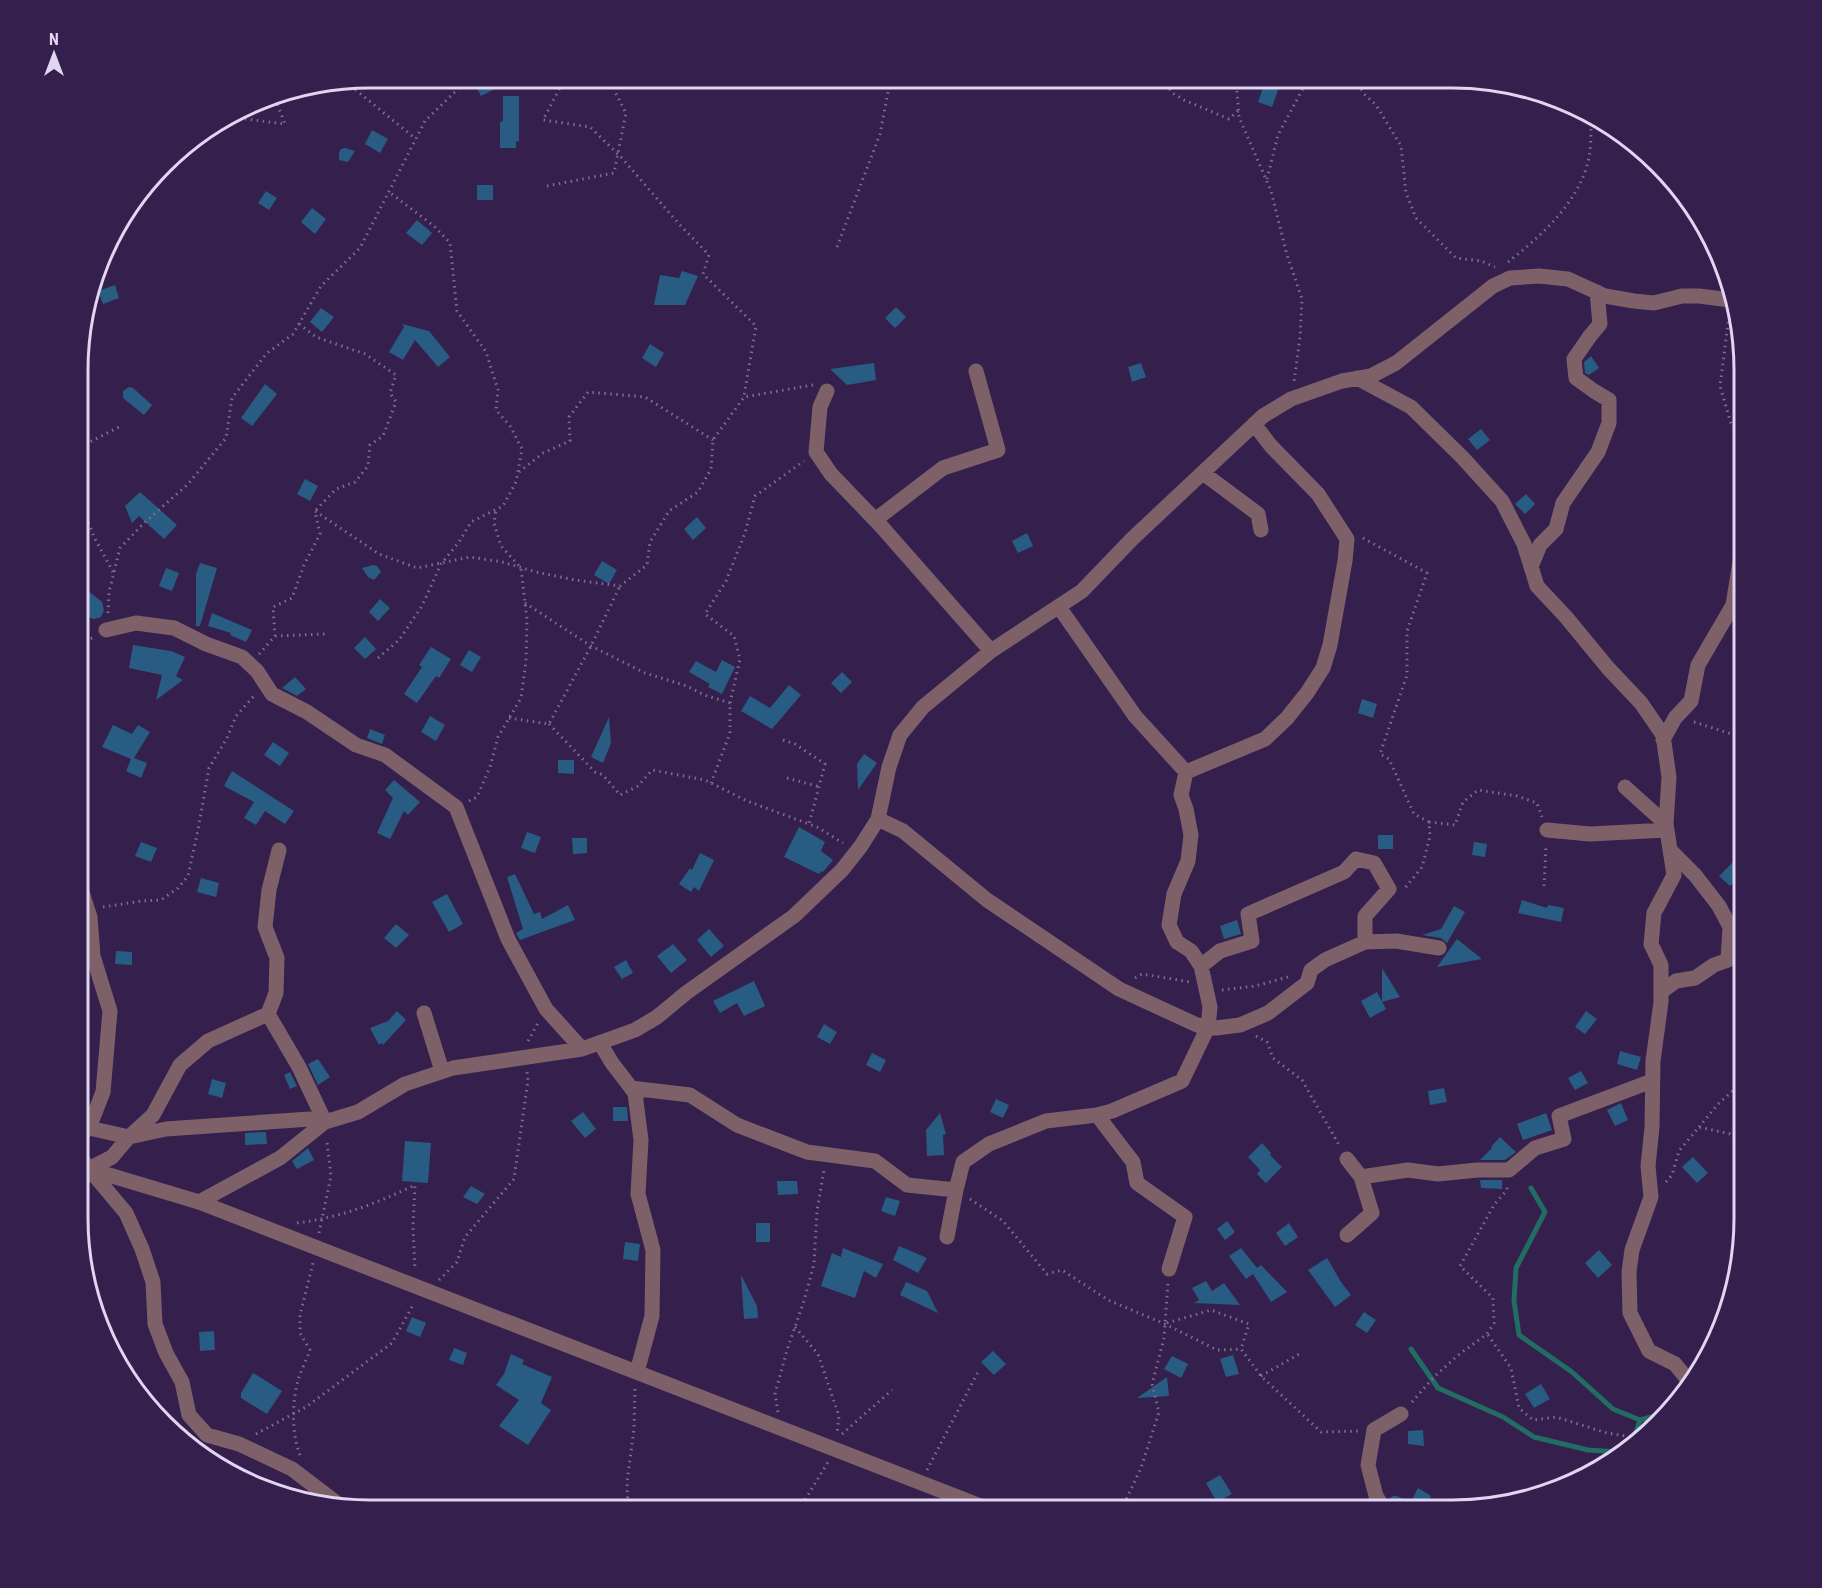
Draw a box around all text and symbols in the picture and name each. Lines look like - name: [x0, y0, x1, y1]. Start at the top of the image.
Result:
- north arrow: [24, 24, 84, 84]
- text: N: [49, 30, 59, 49]

